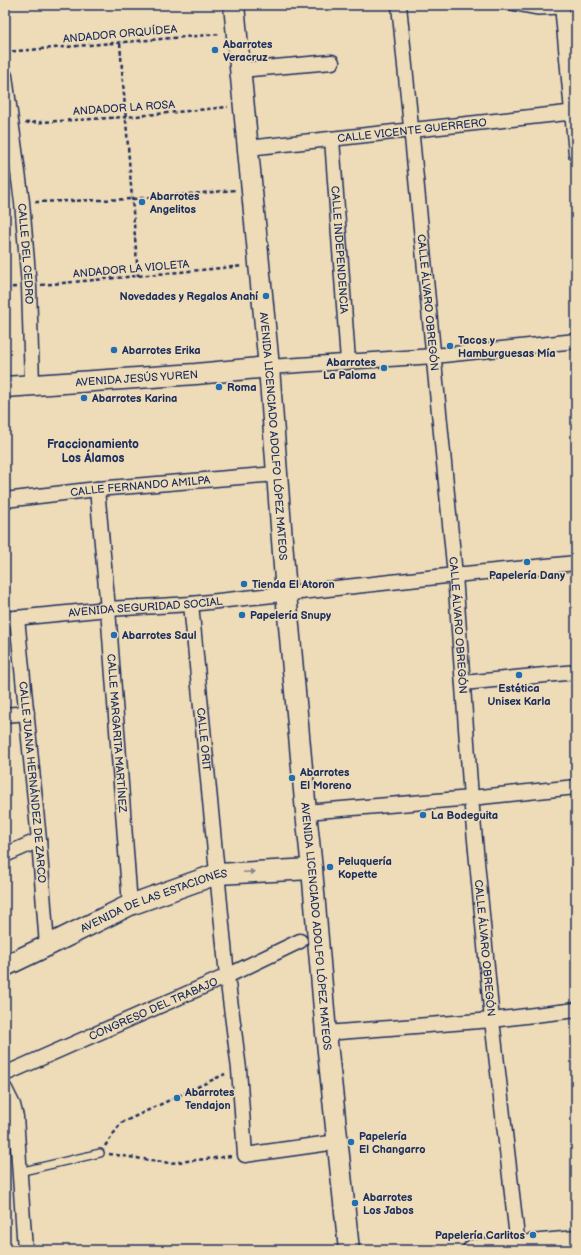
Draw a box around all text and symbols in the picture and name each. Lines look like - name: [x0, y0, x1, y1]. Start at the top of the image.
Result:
- street label: ANDADOR ORQUÍDEA: [62, 22, 178, 45]
- place label: Abarrotes Veracruz: [222, 38, 273, 64]
- marker: Abarrotes Veracruz: [210, 45, 220, 55]
- street label: ANDADOR LA ROSA: [73, 98, 176, 118]
- street label: CALLE VICENTE GUERRERO: [337, 115, 487, 145]
- street label: CALLE INDEPENDENCIA: [329, 185, 351, 314]
- place label: Abarrotes Angelitos: [149, 190, 200, 216]
- marker: Abarrotes Angelitos: [137, 197, 147, 207]
- street label: CALLE DEL CEDRO: [16, 203, 36, 304]
- street label: CALLE ÁLVARO OBREGÓN: [415, 234, 442, 372]
- street label: ANDADOR LA VIOLETA: [72, 257, 190, 281]
- place label: Novedades y Regalos Anahí: [119, 290, 258, 303]
- marker: Novedades y Regalos Anahí: [261, 291, 271, 301]
- street label: AVENIDA LICENCIADO ADOLFO LÓPEZ MATEOS: [257, 311, 290, 561]
- place label: Tacos y Hamburguesas Mía: [458, 334, 556, 360]
- marker: Tacos y Hamburguesas Mía: [445, 341, 455, 351]
- place label: Abarrotes Erika: [121, 344, 201, 357]
- marker: Abarrotes Erika: [109, 345, 119, 355]
- place label: Abarrotes La Paloma: [323, 356, 377, 382]
- marker: Abarrotes La Paloma: [379, 363, 389, 373]
- street label: AVENIDA JESÚS YUREN: [75, 367, 198, 389]
- place label: Roma: [227, 381, 257, 394]
- marker: Roma: [214, 382, 224, 392]
- place label: Abarrotes Karina: [91, 392, 177, 405]
- marker: Abarrotes Karina: [79, 393, 89, 403]
- district label: Fraccionamiento Los Álamos: [47, 437, 139, 466]
- street label: CALLE FERNANDO AMILPA: [69, 473, 211, 499]
- street label: CALLE ÁLVARO OBREGÓN: [447, 556, 470, 694]
- marker: Papelería Dany: [522, 557, 532, 567]
- place label: Papelería Dany: [489, 569, 565, 582]
- place label: Tienda El Atoron: [252, 578, 335, 591]
- marker: Tienda El Atoron: [239, 579, 249, 589]
- street label: AVENIDA SEGURIDAD SOCIAL: [68, 594, 224, 619]
- place label: Papelería Snupy: [250, 609, 331, 622]
- marker: Papelería Snupy: [237, 610, 247, 620]
- place label: Abarrotes Saul: [121, 629, 197, 642]
- marker: Abarrotes Saul: [109, 630, 119, 640]
- street label: CALLE MARGARITA MARTÍNEZ: [105, 653, 130, 813]
- marker: Estética Unisex Karla: [514, 670, 524, 680]
- street label: CALLE JUANA HERNÁNDEZ DE ZARCO: [17, 681, 49, 884]
- place label: Estética Unisex Karla: [488, 682, 550, 708]
- street label: CALLE ORIT: [195, 707, 214, 772]
- place label: Abarrotes El Moreno: [299, 766, 352, 792]
- marker: Abarrotes El Moreno: [287, 773, 297, 783]
- street label: AVENIDA LICENCIADO ADOLFO LÓPEZ MATEOS: [299, 802, 334, 1051]
- place label: La Bodeguita: [431, 809, 498, 822]
- marker: La Bodeguita: [418, 810, 428, 820]
- place label: Peluquería Kopette: [338, 855, 392, 881]
- marker: Peluquería Kopette: [325, 862, 335, 872]
- street label: AVENIDA DE LAS ESTACIONES: [78, 867, 228, 935]
- one-way arrow: [243, 869, 255, 876]
- street label: CALLE ÁLVARO OBREGÓN: [472, 879, 498, 1017]
- street label: CONGRESO DEL TRABAJO: [87, 974, 220, 1043]
- place label: Abarrotes Tendajon: [184, 1086, 235, 1112]
- marker: Abarrotes Tendajon: [172, 1093, 182, 1103]
- place label: Papelería El Changarro: [359, 1130, 425, 1156]
- marker: Papelería El Changarro: [346, 1137, 356, 1147]
- place label: Abarrotes Los Jabos: [362, 1191, 414, 1217]
- marker: Abarrotes Los Jabos: [350, 1198, 360, 1208]
- place label: Papelería Carlitos: [435, 1229, 526, 1242]
- marker: Papelería Carlitos: [528, 1230, 538, 1240]

